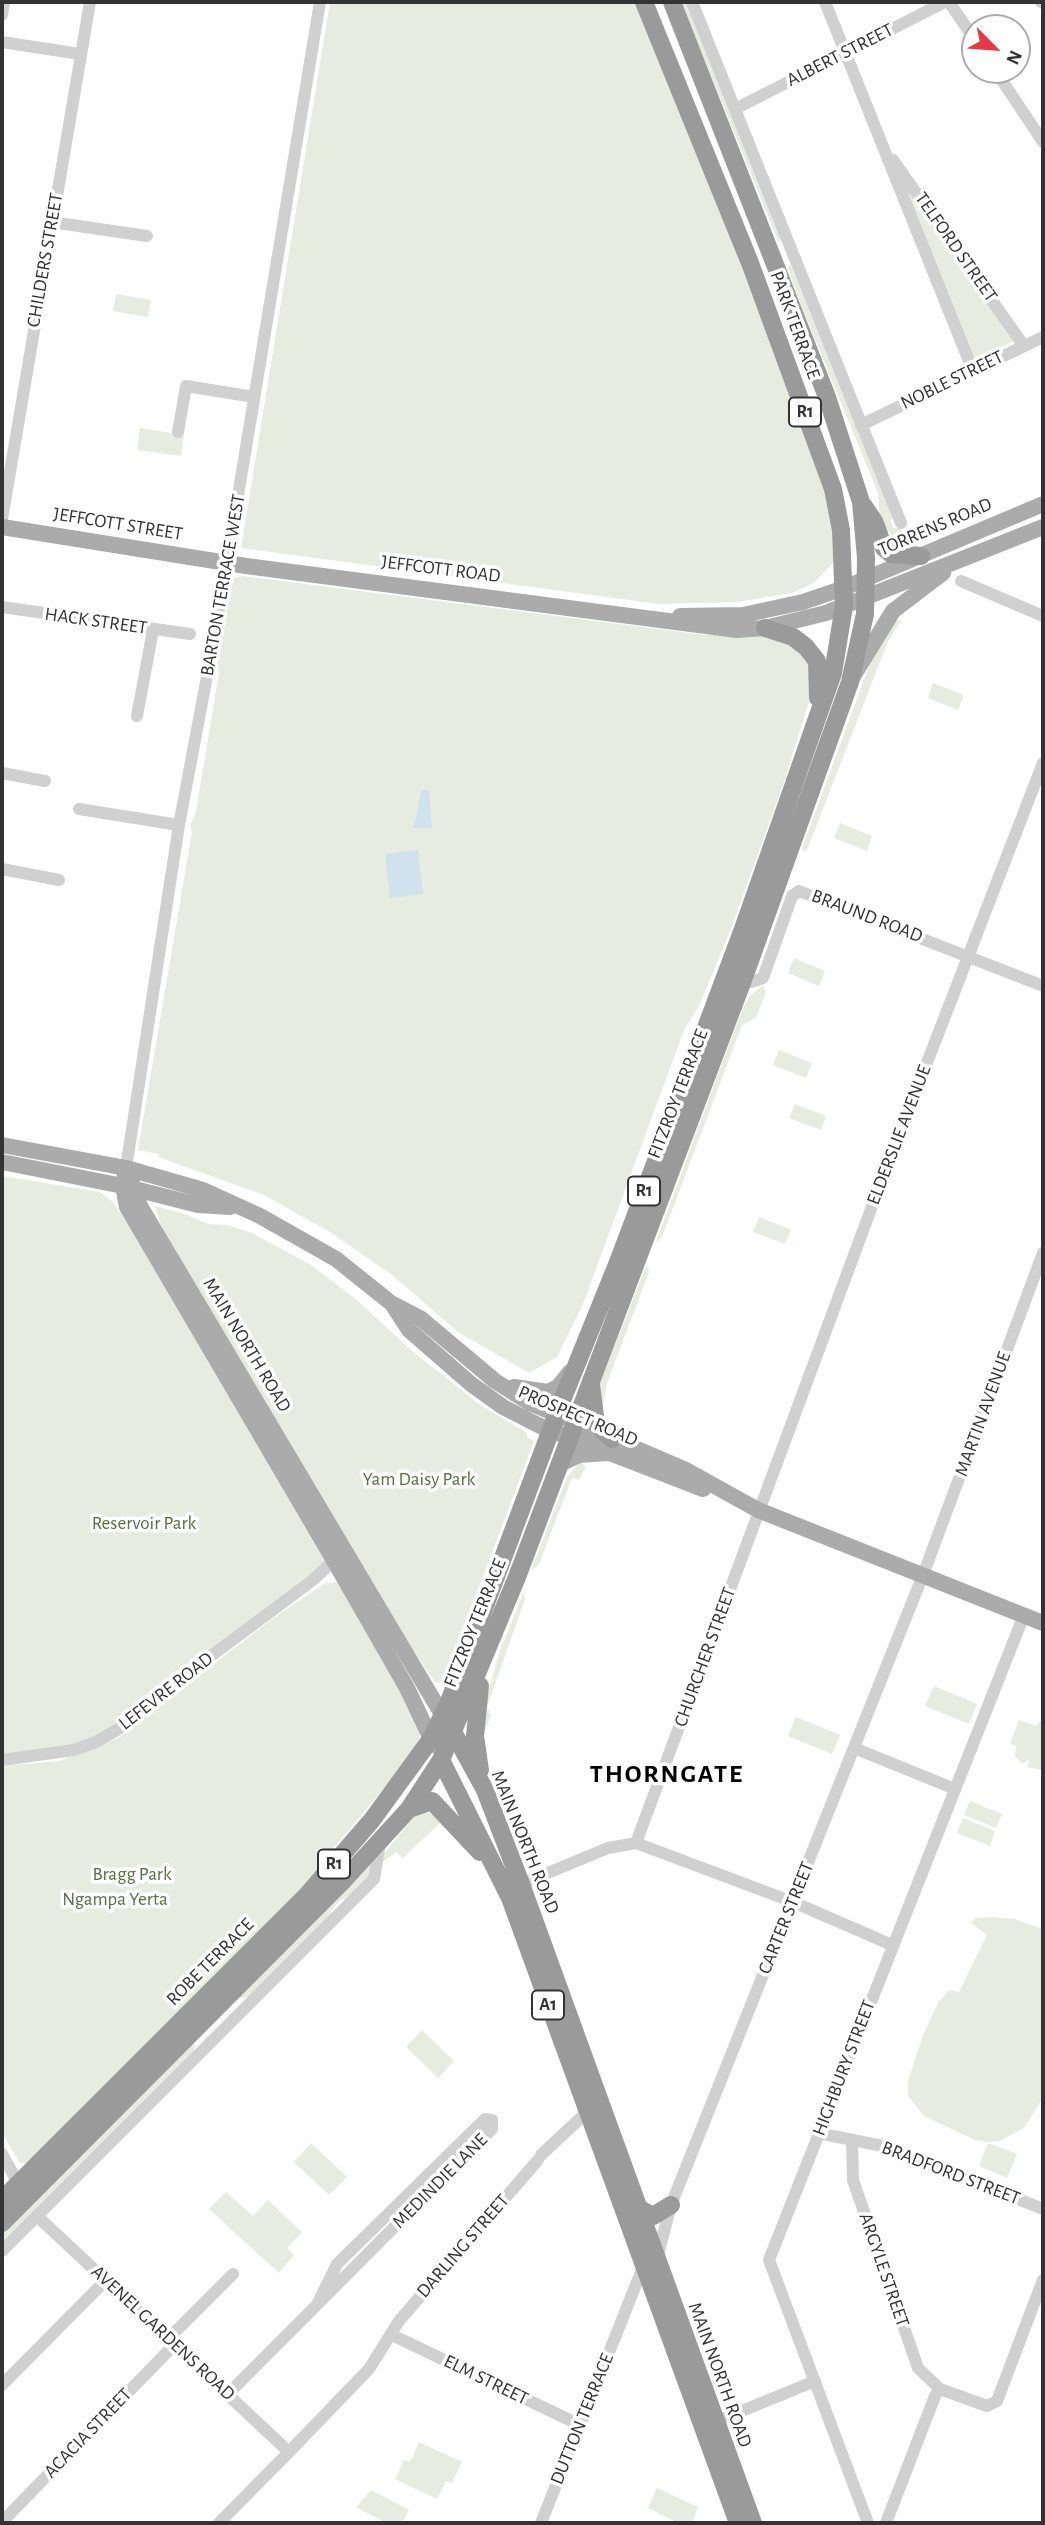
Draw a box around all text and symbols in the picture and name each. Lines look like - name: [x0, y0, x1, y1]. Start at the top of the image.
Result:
- north arrow: [961, 14, 1031, 84]
- street label: ALBERT STREET: [783, 18, 897, 92]
- text: N: [1002, 47, 1025, 67]
- street label: TELFORD STREET: [910, 188, 1002, 306]
- street label: CHILDERS STREET: [22, 191, 68, 329]
- street label: PARK TERRACE: [765, 268, 825, 382]
- street label: NOBLE STREET: [897, 345, 1007, 415]
- road number: R1: [789, 398, 821, 426]
- street label: BARTON TERRACE WEST: [196, 492, 250, 678]
- street label: TORRENS ROAD: [875, 493, 995, 561]
- street label: JEFFCOTT STREET: [52, 503, 184, 545]
- street label: JEFFCOTT ROAD: [380, 550, 502, 588]
- street label: HACK STREET: [43, 603, 149, 639]
- street label: BRAUND ROAD: [808, 884, 926, 948]
- street label: FITZROY TERRACE: [643, 1026, 713, 1162]
- street label: ELDERSLIE AVENUE: [862, 1062, 936, 1208]
- road number: R1: [628, 1176, 660, 1206]
- street label: MAIN NORTH ROAD: [198, 1274, 296, 1416]
- street label: MARTIN AVENUE: [950, 1349, 1016, 1479]
- street label: PROSPECT ROAD: [515, 1381, 641, 1451]
- park label: Yam Daisy Park: [363, 1468, 475, 1490]
- park label: Reservoir Park: [92, 1512, 196, 1534]
- street label: FITZROY TERRACE: [439, 1555, 511, 1691]
- street label: CHURCHER STREET: [669, 1584, 741, 1730]
- street label: LEFEVRE ROAD: [114, 1647, 218, 1735]
- district label: THORNGATE: [591, 1758, 743, 1790]
- street label: MAIN NORTH ROAD: [486, 1767, 564, 1917]
- road number: R1: [318, 1850, 350, 1878]
- street label: CARTER STREET: [753, 1859, 819, 1977]
- park label: Bragg Park: [92, 1863, 172, 1885]
- park label: Ngampa Yerta: [62, 1888, 168, 1910]
- street label: ROBE TERRACE: [162, 1914, 258, 2010]
- road number: A1: [532, 1991, 564, 2020]
- street label: HIGHBURY STREET: [808, 1997, 880, 2139]
- street label: MEDINDIE LANE: [388, 2129, 492, 2233]
- street label: BRADFORD STREET: [879, 2136, 1023, 2210]
- street label: DARLING STREET: [412, 2190, 514, 2302]
- street label: ARGYLE STREET: [854, 2210, 914, 2330]
- street label: AVENEL GARDENS ROAD: [86, 2260, 240, 2406]
- street label: MAIN NORTH ROAD: [683, 2299, 757, 2451]
- street label: ELM STREET: [440, 2350, 532, 2410]
- street label: DUTTON TERRACE: [545, 2350, 619, 2488]
- street label: ACACIA STREET: [39, 2383, 137, 2483]

